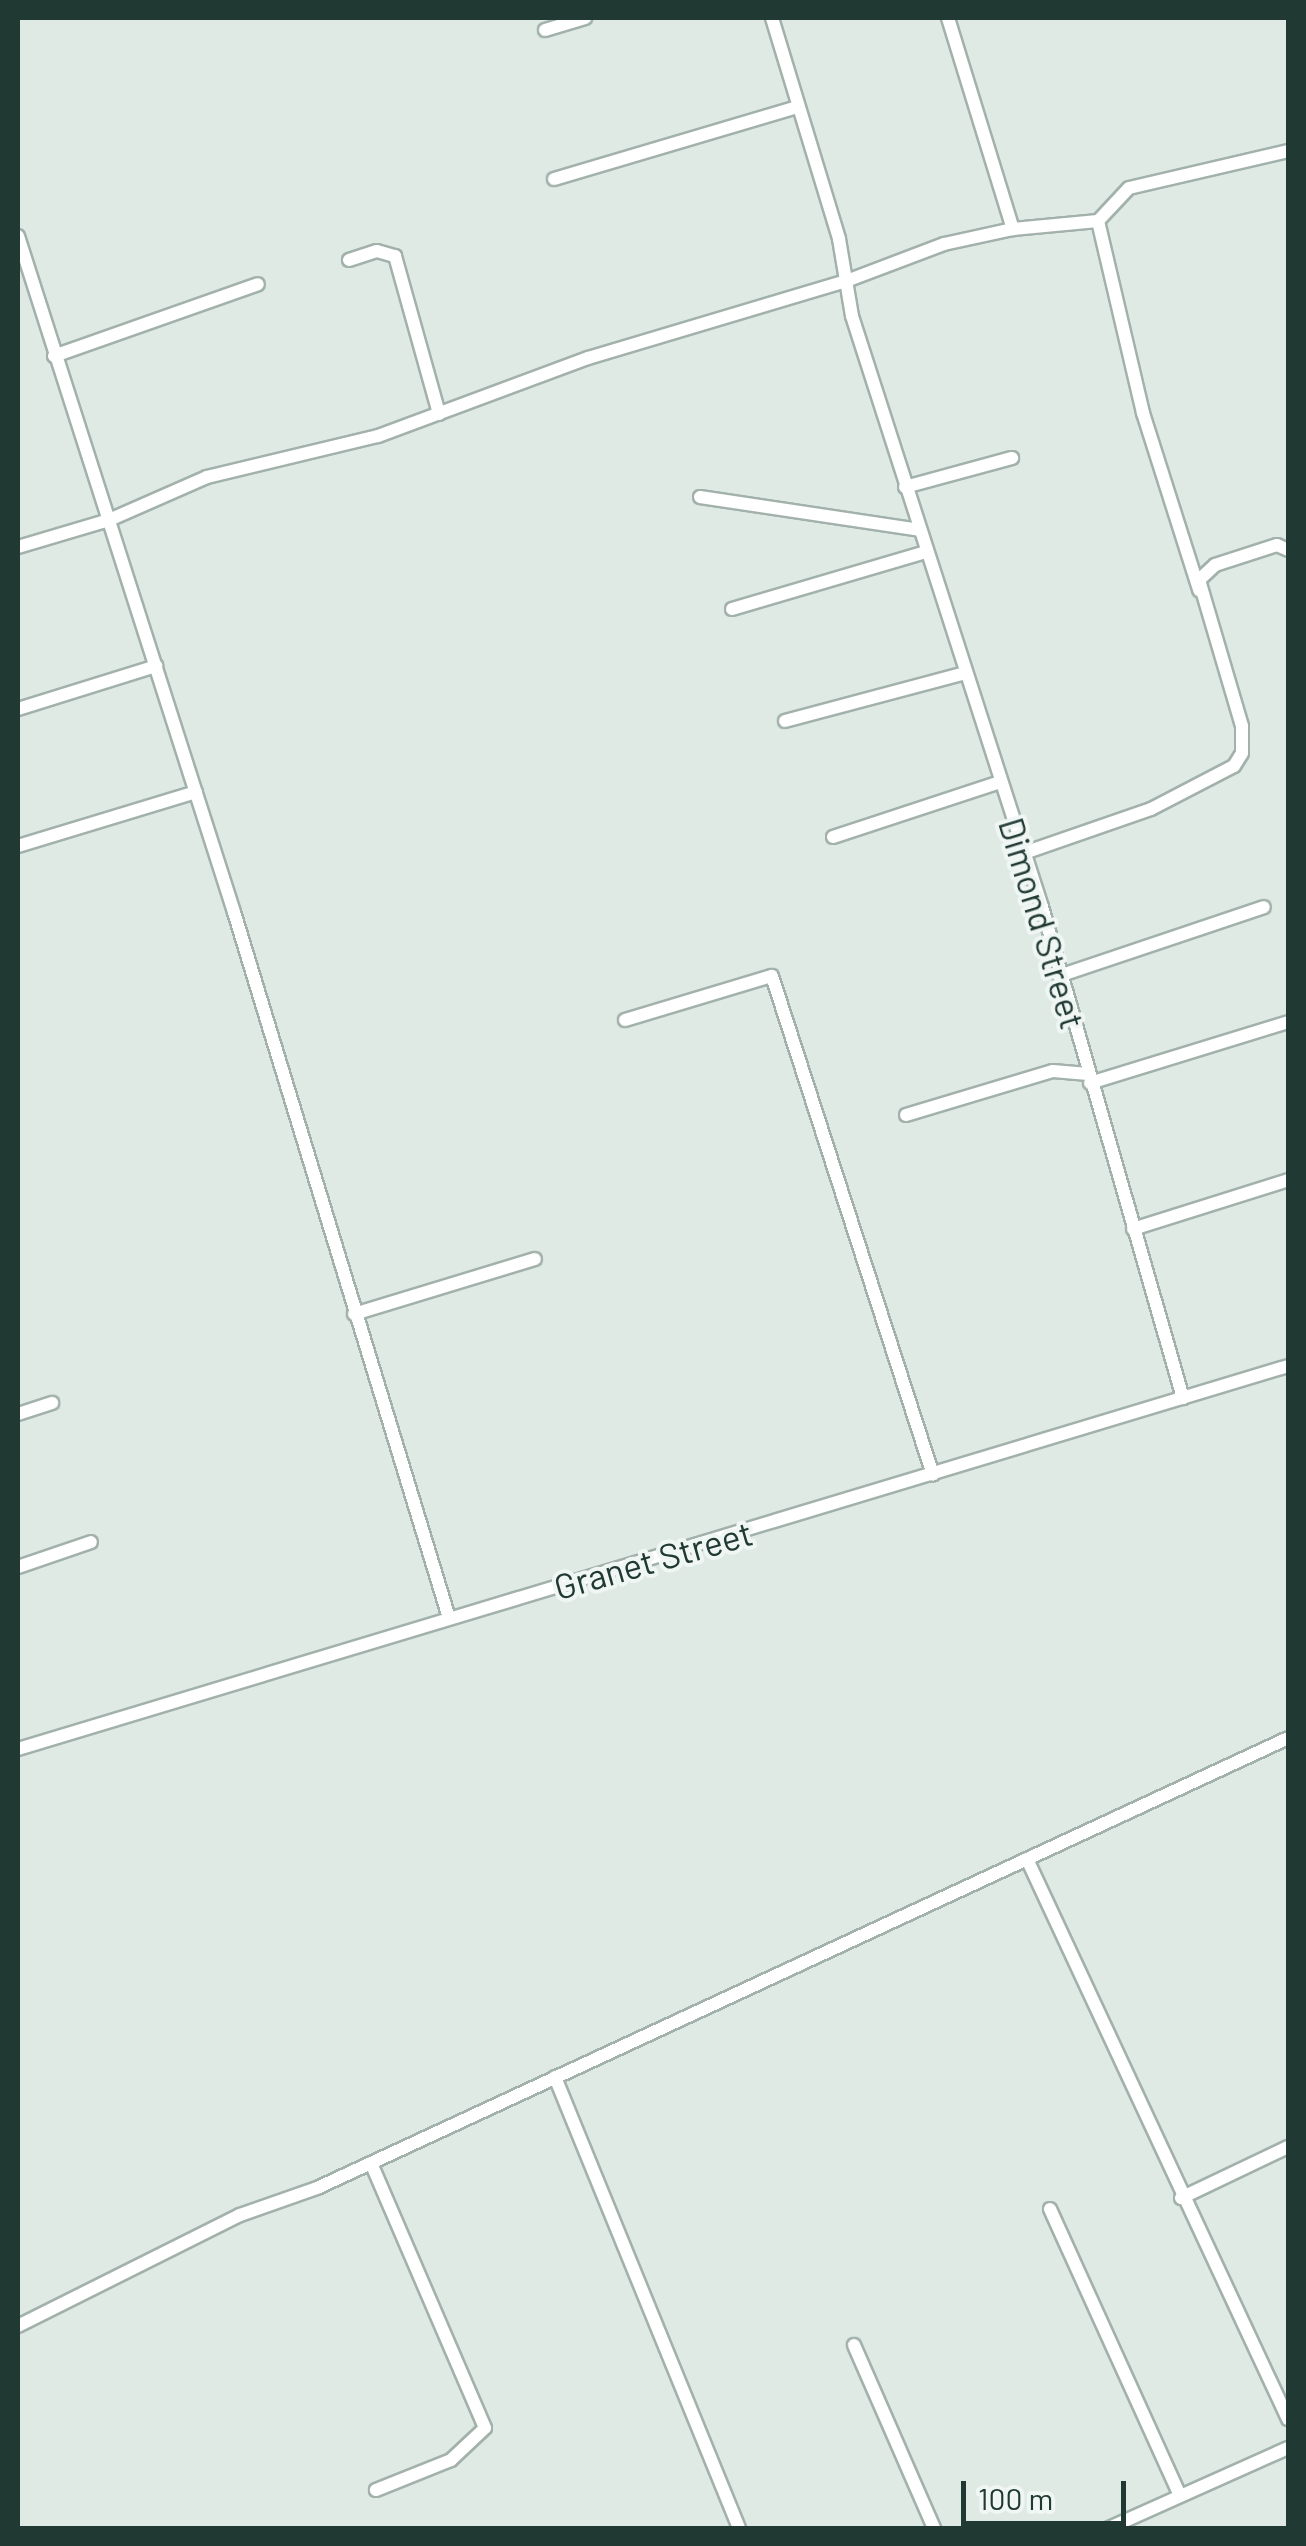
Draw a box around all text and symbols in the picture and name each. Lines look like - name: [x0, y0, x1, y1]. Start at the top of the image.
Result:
- street label: Dimond Street: [991, 812, 1095, 1034]
- street label: Granet Street: [549, 1511, 757, 1607]
- scale bar: [966, 2461, 1131, 2523]
- text: 100 m: [978, 2480, 1053, 2516]

